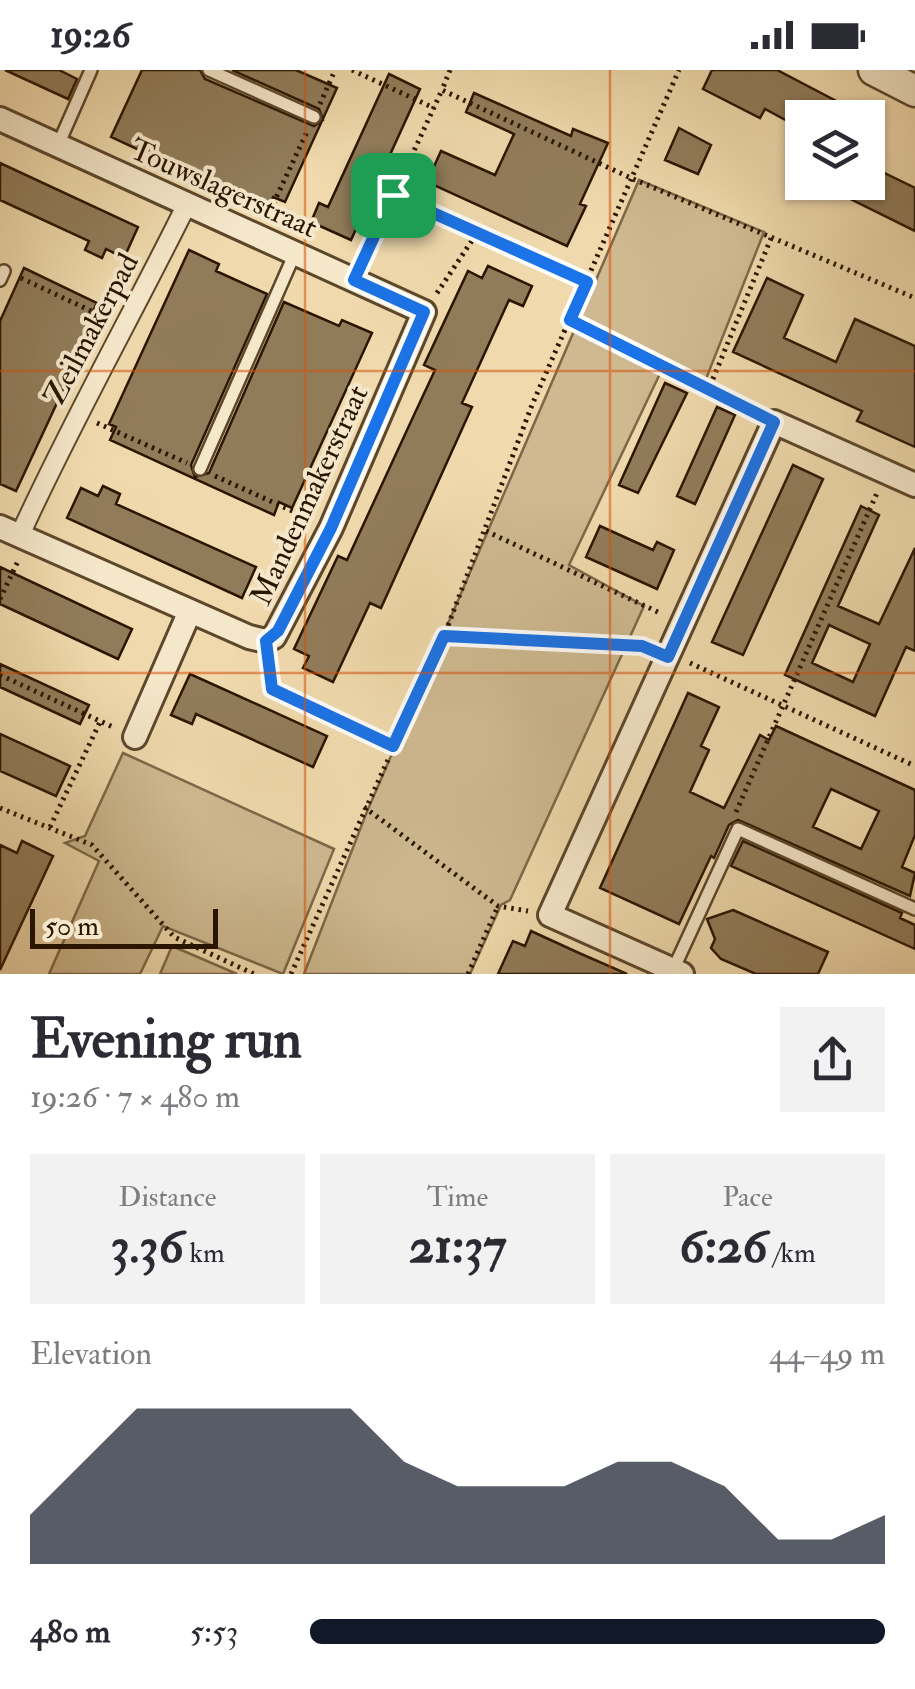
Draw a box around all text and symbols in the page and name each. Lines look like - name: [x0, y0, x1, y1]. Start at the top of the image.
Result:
- text: 19:26: [50, 11, 131, 59]
- map controls: [785, 100, 885, 200]
- button: layers: [785, 100, 885, 200]
- street label: Touwslagerstraat: [124, 131, 323, 246]
- pin: [351, 153, 436, 238]
- icon: arrive: [366, 168, 421, 223]
- street label: Zeilmakerpad: [36, 247, 147, 411]
- street label: Mandenmakerstraat: [242, 379, 377, 611]
- scale bar: [30, 904, 218, 948]
- text: 50 m: [45, 909, 99, 944]
- text: Evening run: [30, 1005, 302, 1074]
- button: share: [780, 1007, 885, 1112]
- text: 19:26 · 7 × 480 m: [30, 1077, 240, 1117]
- text: Distance: [119, 1180, 216, 1215]
- text: Time: [427, 1180, 488, 1215]
- text: Pace: [722, 1180, 773, 1215]
- text: 3.36: [110, 1215, 184, 1278]
- text: 21:37: [409, 1215, 506, 1278]
- text: 6:26: [679, 1215, 767, 1278]
- text: km: [184, 1236, 225, 1271]
- text: /km: [767, 1236, 816, 1271]
- text: Elevation: [30, 1334, 152, 1374]
- text: 44–49 m: [769, 1334, 885, 1374]
- text: 480 m: [30, 1612, 110, 1652]
- text: 5:53: [190, 1612, 238, 1652]

